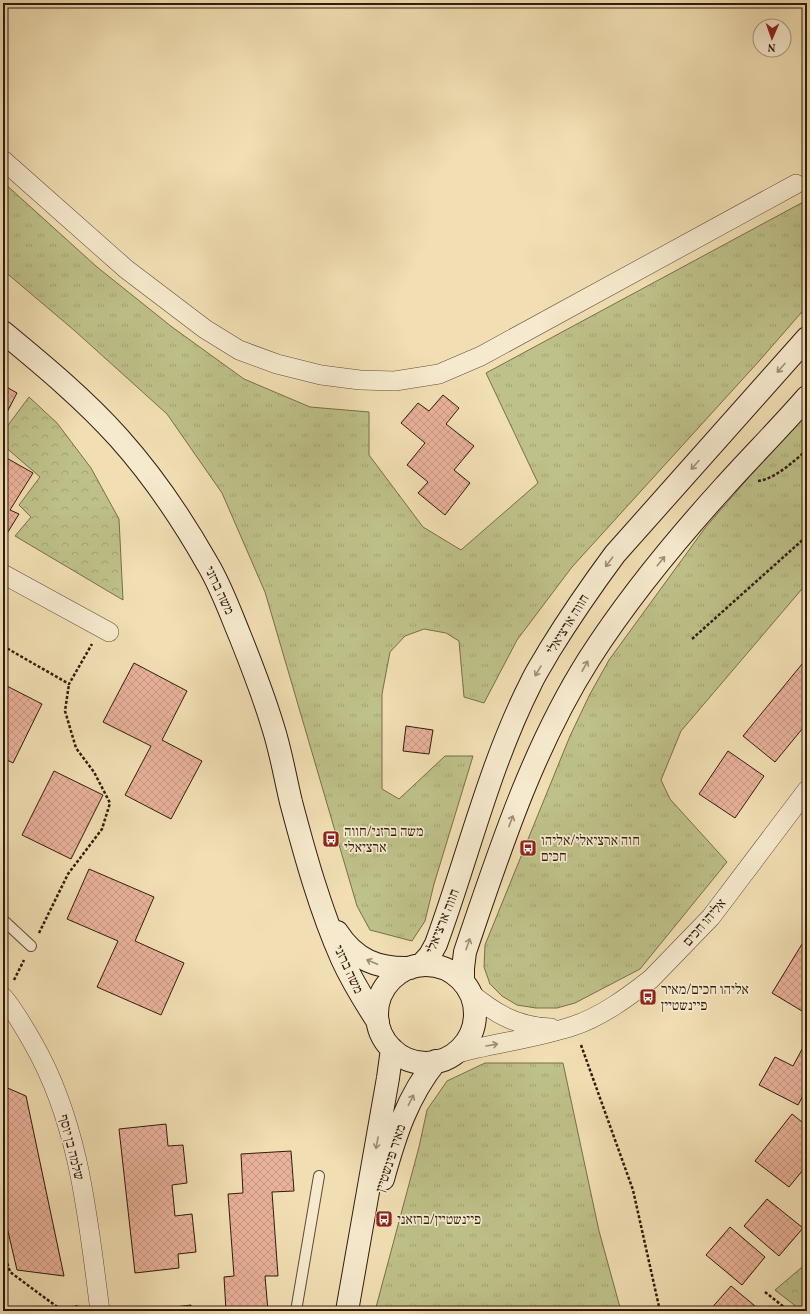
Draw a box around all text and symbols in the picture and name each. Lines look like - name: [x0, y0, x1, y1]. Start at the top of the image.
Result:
- north arrow: [752, 18, 792, 58]
- text: N: [767, 39, 776, 54]
- one-way arrow: [777, 363, 786, 373]
- one-way arrow: [690, 459, 699, 470]
- one-way arrow: [656, 555, 665, 566]
- one-way arrow: [605, 557, 613, 568]
- street label: משה ברזני: [199, 563, 238, 618]
- street label: חווה ארציאלי: [542, 591, 594, 659]
- one-way arrow: [582, 660, 589, 672]
- one-way arrow: [533, 665, 541, 677]
- one-way arrow: [507, 816, 515, 828]
- place label: משה ברזני/חווה ארציאלי: [344, 823, 423, 858]
- bus stop icon: משה ברזני/חווה ארציאלי: [321, 829, 341, 849]
- place label: חוה ארציאלי/אליהו חכים: [541, 832, 640, 867]
- bus stop icon: חוה ארציאלי/אליהו חכים: [518, 838, 538, 858]
- street label: חווה ארציאלי: [422, 886, 465, 957]
- street label: אליהו חכים: [679, 895, 731, 951]
- one-way arrow: [465, 938, 472, 951]
- street label: משה ברזני: [328, 942, 367, 997]
- one-way arrow: [367, 958, 379, 965]
- place label: אליהו חכים/מאיר פיינשטיין: [661, 981, 749, 1016]
- bus stop icon: אליהו חכים/מאיר פיינשטיין: [638, 987, 658, 1007]
- one-way arrow: [485, 1041, 498, 1049]
- one-way arrow: [407, 1094, 415, 1106]
- street label: שלמה בן יוסף: [53, 1113, 88, 1183]
- street label: מאיר פינשטיין: [372, 1122, 411, 1195]
- one-way arrow: [373, 1136, 381, 1149]
- bus stop icon: פיינשטיין/ברזאני: [374, 1209, 394, 1229]
- place label: פיינשטיין/ברזאני: [397, 1211, 481, 1230]

